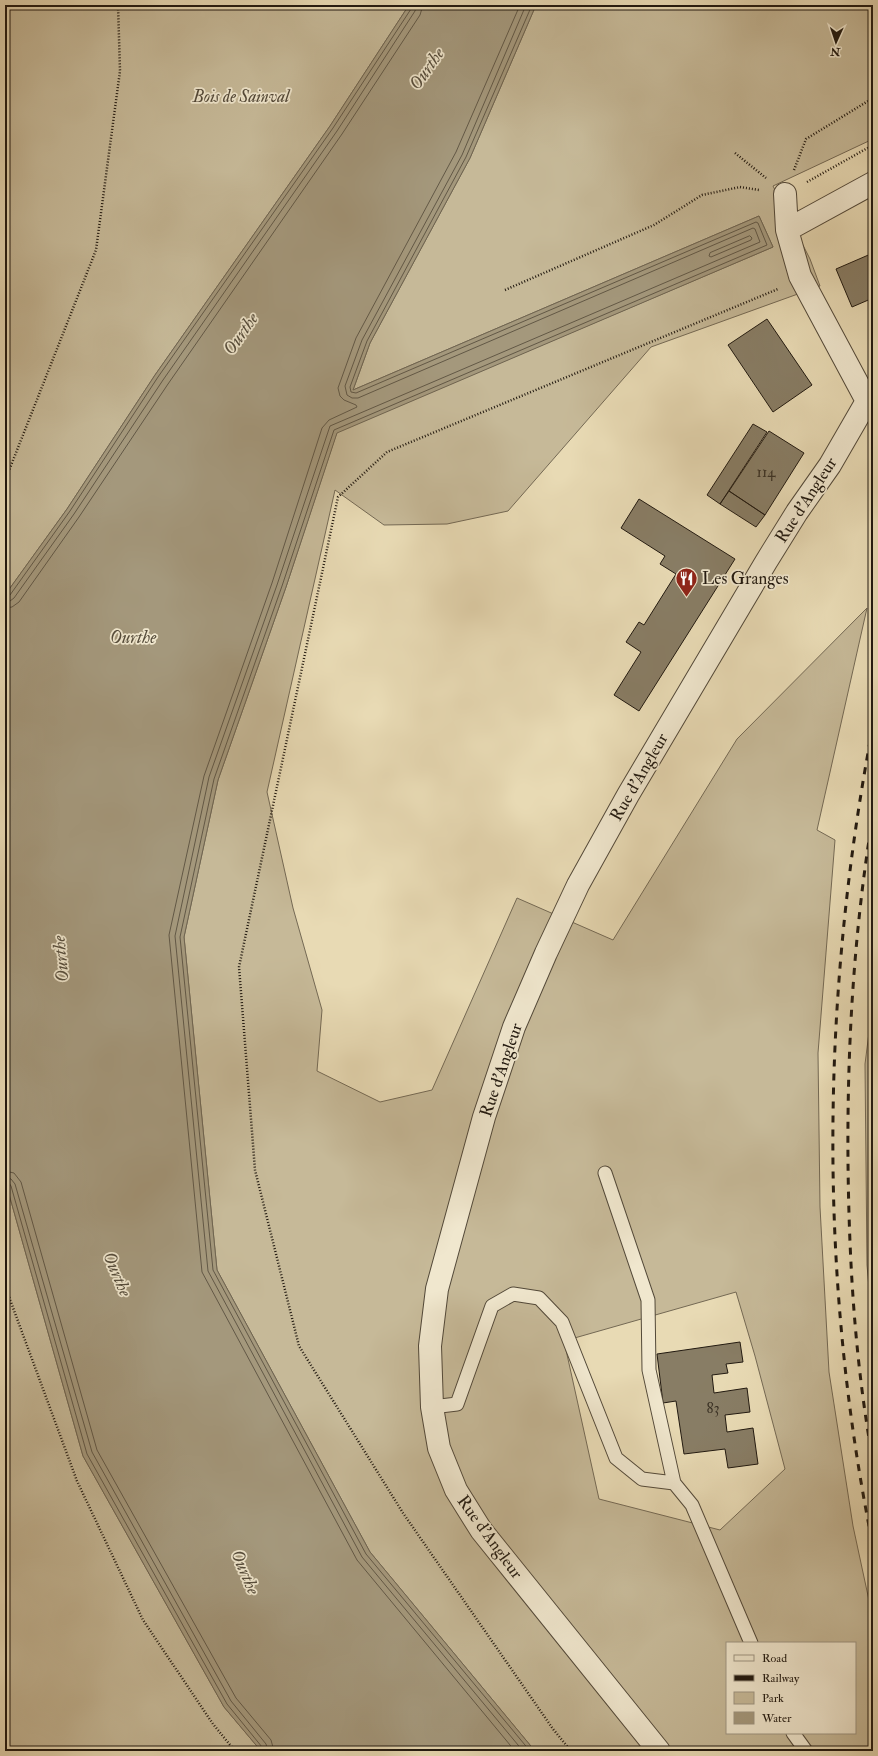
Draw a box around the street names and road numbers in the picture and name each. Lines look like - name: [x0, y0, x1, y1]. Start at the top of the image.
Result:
- street label: Rue d'Angleur: [771, 453, 842, 547]
- street label: Rue d'Angleur: [605, 729, 673, 825]
- street label: Rue d'Angleur: [475, 1020, 527, 1120]
- street label: Rue d'Angleur: [453, 1491, 528, 1583]

